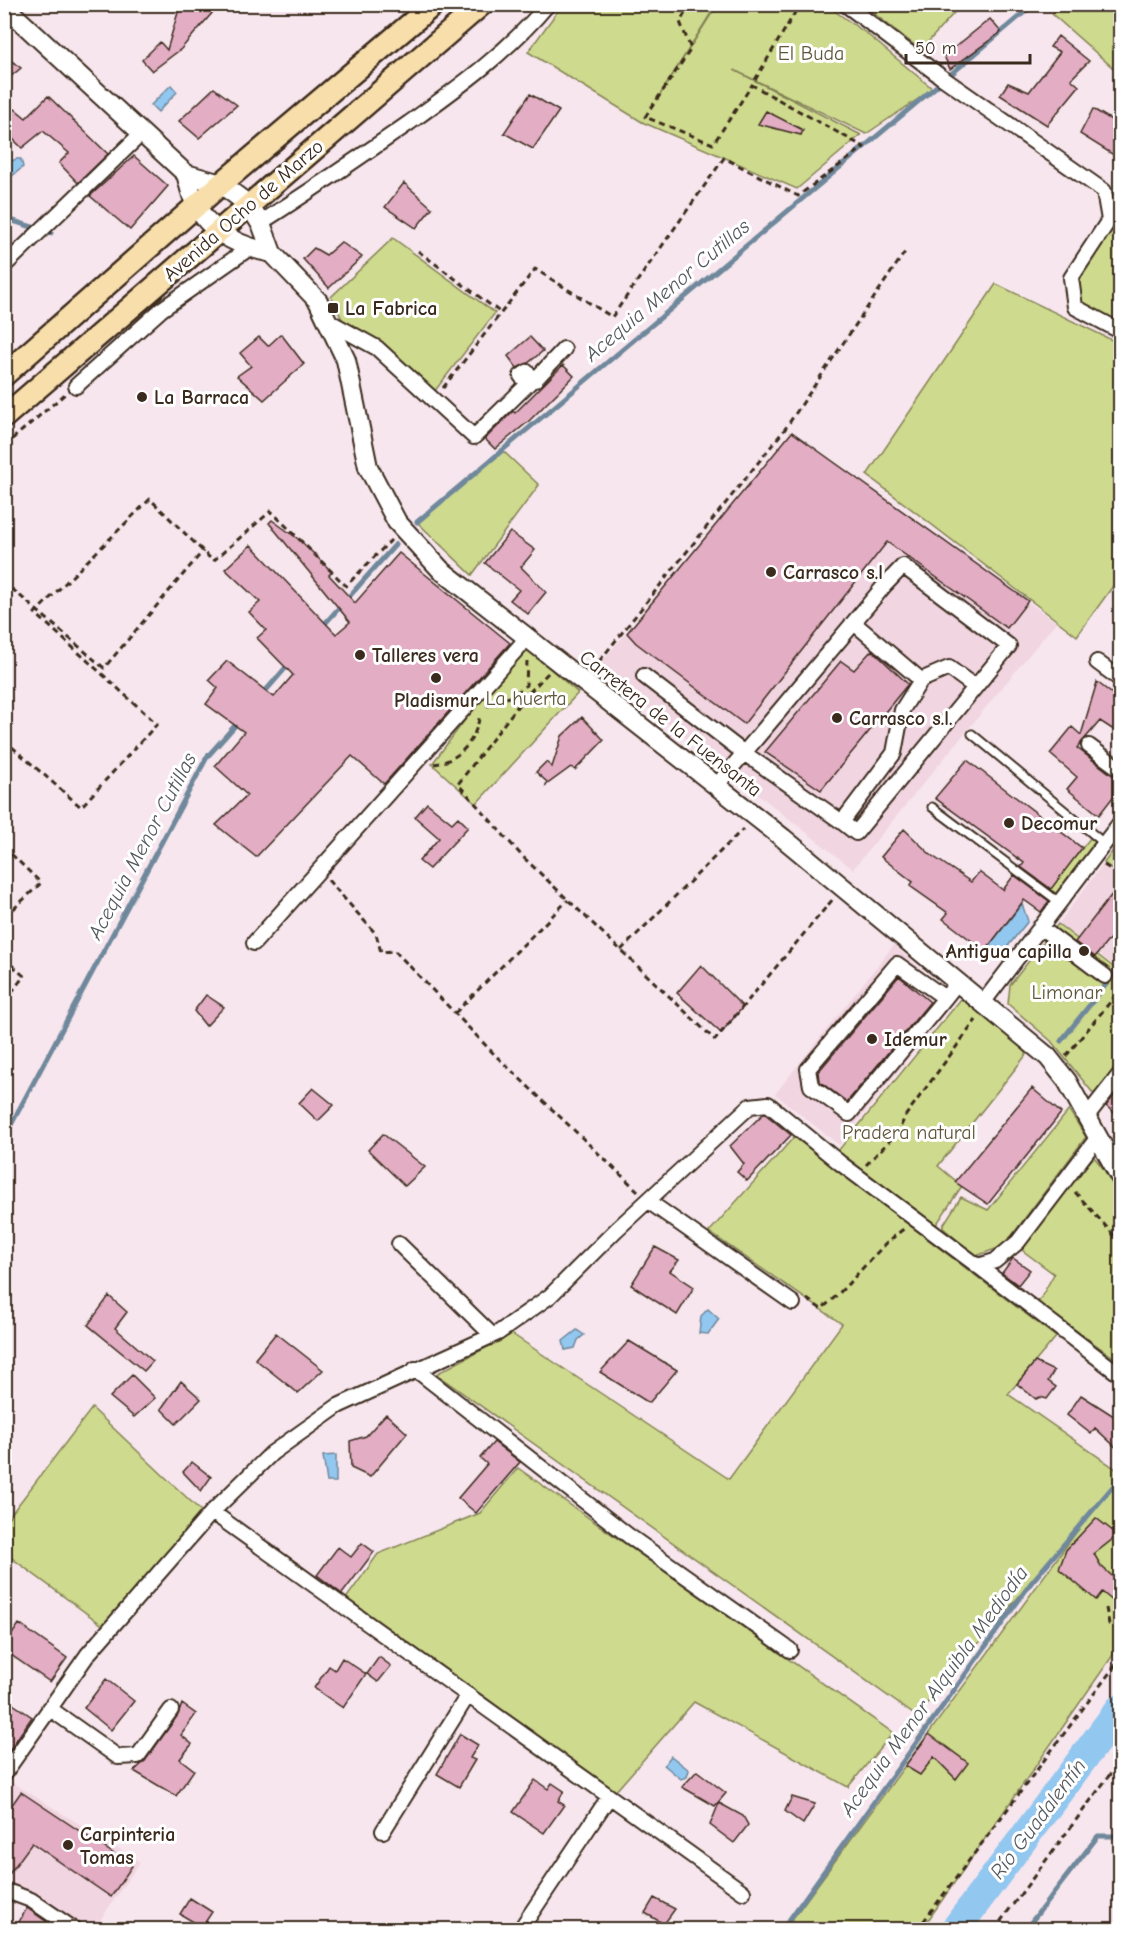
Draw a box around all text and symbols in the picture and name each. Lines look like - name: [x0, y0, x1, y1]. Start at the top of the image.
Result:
- scale bar: [906, 27, 1030, 65]
- text: 50 m: [915, 38, 957, 59]
- park label: El Buda: [778, 42, 844, 65]
- street label: Avenida Ocho de Marzo: [159, 135, 328, 286]
- water label: Acequia Menor Cutillas: [579, 214, 755, 367]
- place label: La Fabrica: [345, 297, 437, 320]
- marker: La Fabrica: [326, 301, 340, 315]
- place label: La Barraca: [154, 386, 249, 409]
- marker: La Barraca: [135, 390, 149, 404]
- place label: Carrasco s.l: [783, 561, 883, 584]
- marker: Carrasco s.l: [764, 565, 778, 579]
- place label: Talleres vera: [372, 644, 479, 667]
- street label: Carretera de la Fuensanta: [575, 645, 766, 802]
- marker: Talleres vera: [353, 648, 367, 662]
- marker: Pladismur: [429, 671, 443, 685]
- park label: La huerta: [485, 687, 567, 710]
- place label: Pladismur: [394, 689, 478, 712]
- place label: Carrasco s.l.: [849, 707, 953, 730]
- marker: Carrasco s.l.: [830, 711, 844, 725]
- water label: Acequia Menor Cutillas: [82, 748, 202, 944]
- place label: Decomur: [1021, 812, 1097, 835]
- marker: Decomur: [1002, 816, 1016, 830]
- place label: Antigua capilla: [946, 940, 1072, 963]
- marker: Antigua capilla: [1077, 944, 1091, 958]
- park label: Limonar: [1032, 981, 1103, 1004]
- place label: Idemur: [884, 1028, 947, 1051]
- marker: Idemur: [865, 1032, 879, 1046]
- park label: Pradera natural: [842, 1121, 976, 1144]
- water label: Acequia Menor Alquibla Mediodía: [835, 1561, 1033, 1821]
- water label: Río Guadalentín: [985, 1754, 1091, 1884]
- place label: Carpinteria Tomas: [80, 1823, 175, 1869]
- marker: Carpinteria Tomas: [61, 1838, 75, 1852]

